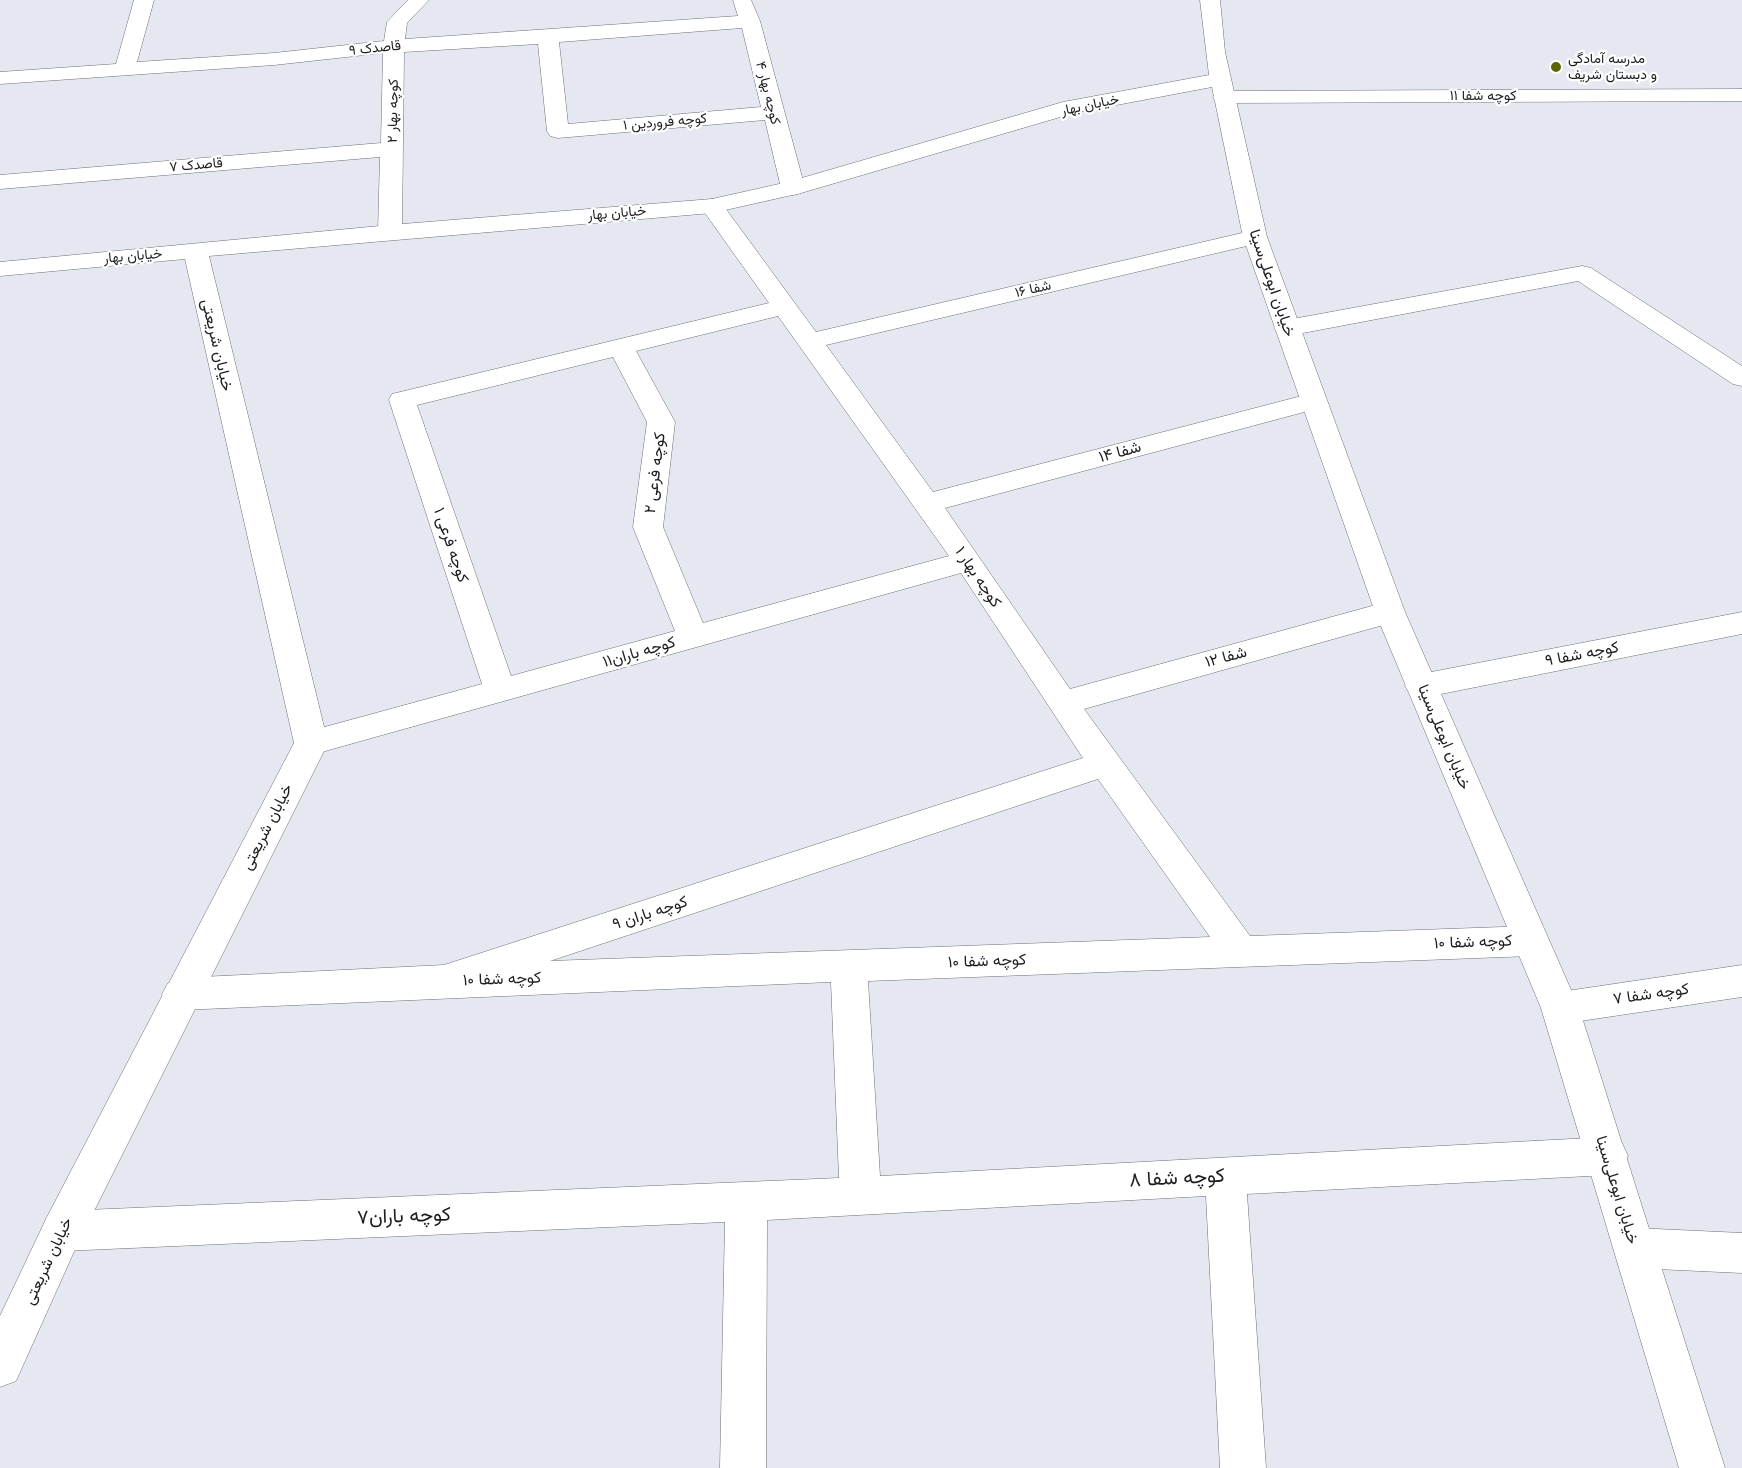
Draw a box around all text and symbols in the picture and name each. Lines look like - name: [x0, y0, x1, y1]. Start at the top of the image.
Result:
- street label: قاصدک ۹: [348, 37, 402, 59]
- place label: مدرسه آمادگی و دبستان شریف: [1568, 51, 1657, 84]
- street label: کوچه بهار ۴: [752, 60, 784, 126]
- marker: مدرسه آمادگی و دبستان شریف: [1549, 60, 1563, 74]
- street label: کوچه بهار ۲: [384, 79, 402, 143]
- street label: کوچه شفا ۱۱: [1450, 88, 1516, 104]
- street label: خیابان بهار: [1059, 91, 1121, 119]
- street label: کوچه فروردین ۱: [622, 110, 708, 134]
- street label: قاصدک ۷: [169, 154, 223, 176]
- street label: خیابان بهار: [587, 202, 647, 224]
- street label: خیابان ابوعلی‌سینا: [1245, 227, 1299, 339]
- street label: خیابان بهار: [103, 245, 163, 267]
- street label: شفا ۱۶: [1013, 277, 1053, 301]
- street label: خیابان شریعتی: [197, 297, 237, 393]
- street label: کوچه فرعی ۲: [641, 431, 669, 515]
- street label: شفا ۱۴: [1097, 437, 1143, 467]
- street label: کوچه فرعی ۱: [429, 505, 473, 585]
- street label: کوچه بهار ۱: [951, 543, 1005, 611]
- street label: کوچه باران۱۱: [600, 632, 678, 672]
- street label: کوچه شفا ۹: [1543, 637, 1621, 671]
- street label: شفا ۱۲: [1203, 642, 1249, 672]
- street label: خیابان ابوعلی‌سینا: [1413, 682, 1475, 792]
- street label: خیابان شریعتی: [237, 781, 297, 873]
- street label: کوچه باران ۹: [610, 892, 690, 934]
- street label: کوچه شفا ۱۰: [1434, 931, 1512, 953]
- street label: کوچه شفا ۱۰: [948, 950, 1026, 972]
- street label: کوچه شفا ۱۰: [463, 968, 541, 990]
- street label: کوچه شفا ۷: [1612, 979, 1690, 1009]
- street label: خیابان ابوعلی‌سینا: [1591, 1133, 1643, 1247]
- street label: کوچه شفا ۸: [1129, 1164, 1225, 1192]
- street label: کوچه باران۷: [357, 1202, 451, 1230]
- street label: خیابان شریعتی: [19, 1214, 77, 1308]

